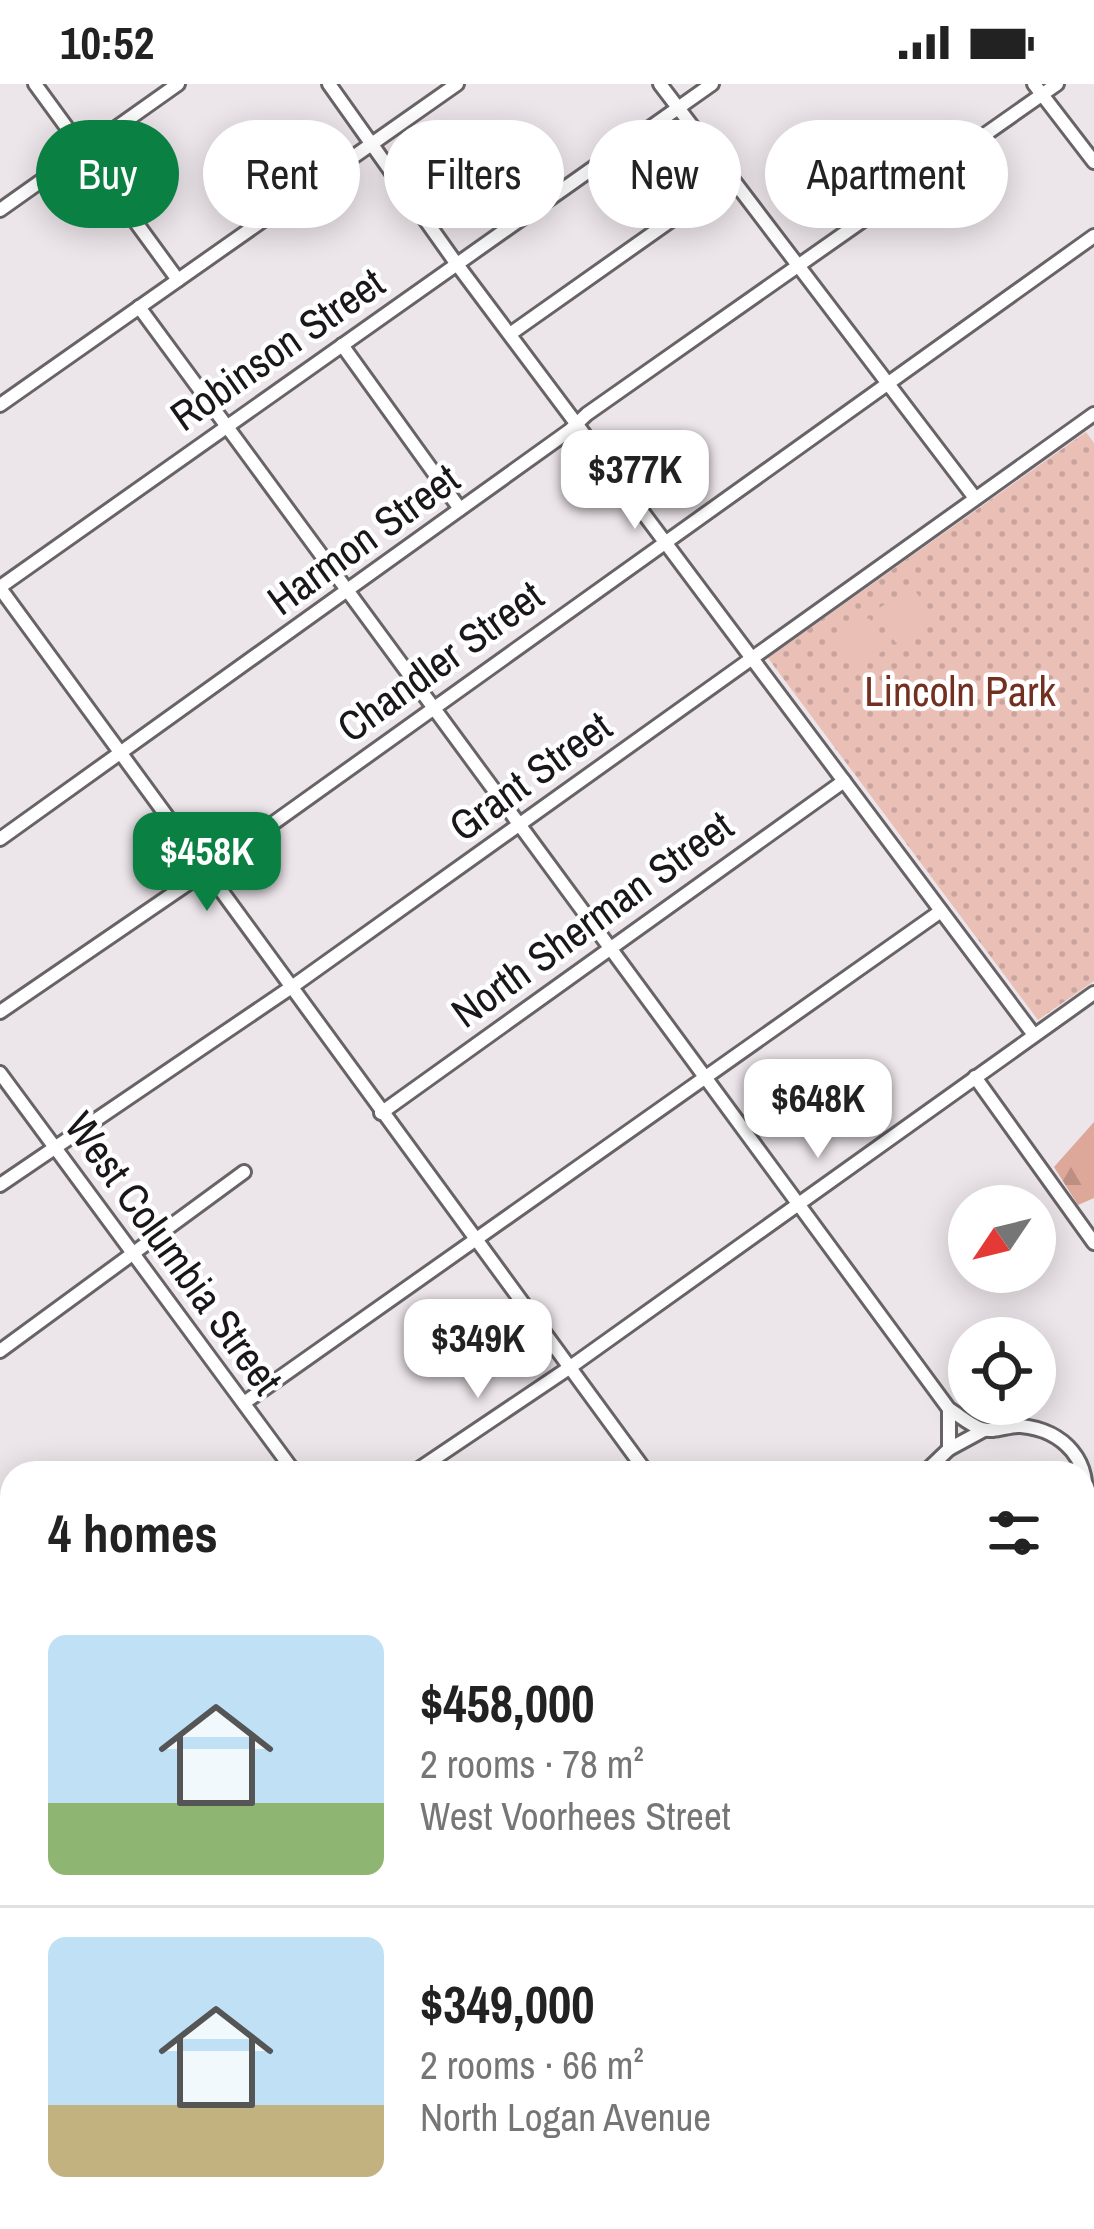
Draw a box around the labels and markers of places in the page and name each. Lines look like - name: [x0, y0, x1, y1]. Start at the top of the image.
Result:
- pin: $377K: [551, 430, 719, 532]
- pin: $458K: [123, 812, 291, 914]
- pin: $648K: [734, 1059, 902, 1161]
- pin: $349K: [394, 1299, 562, 1401]

